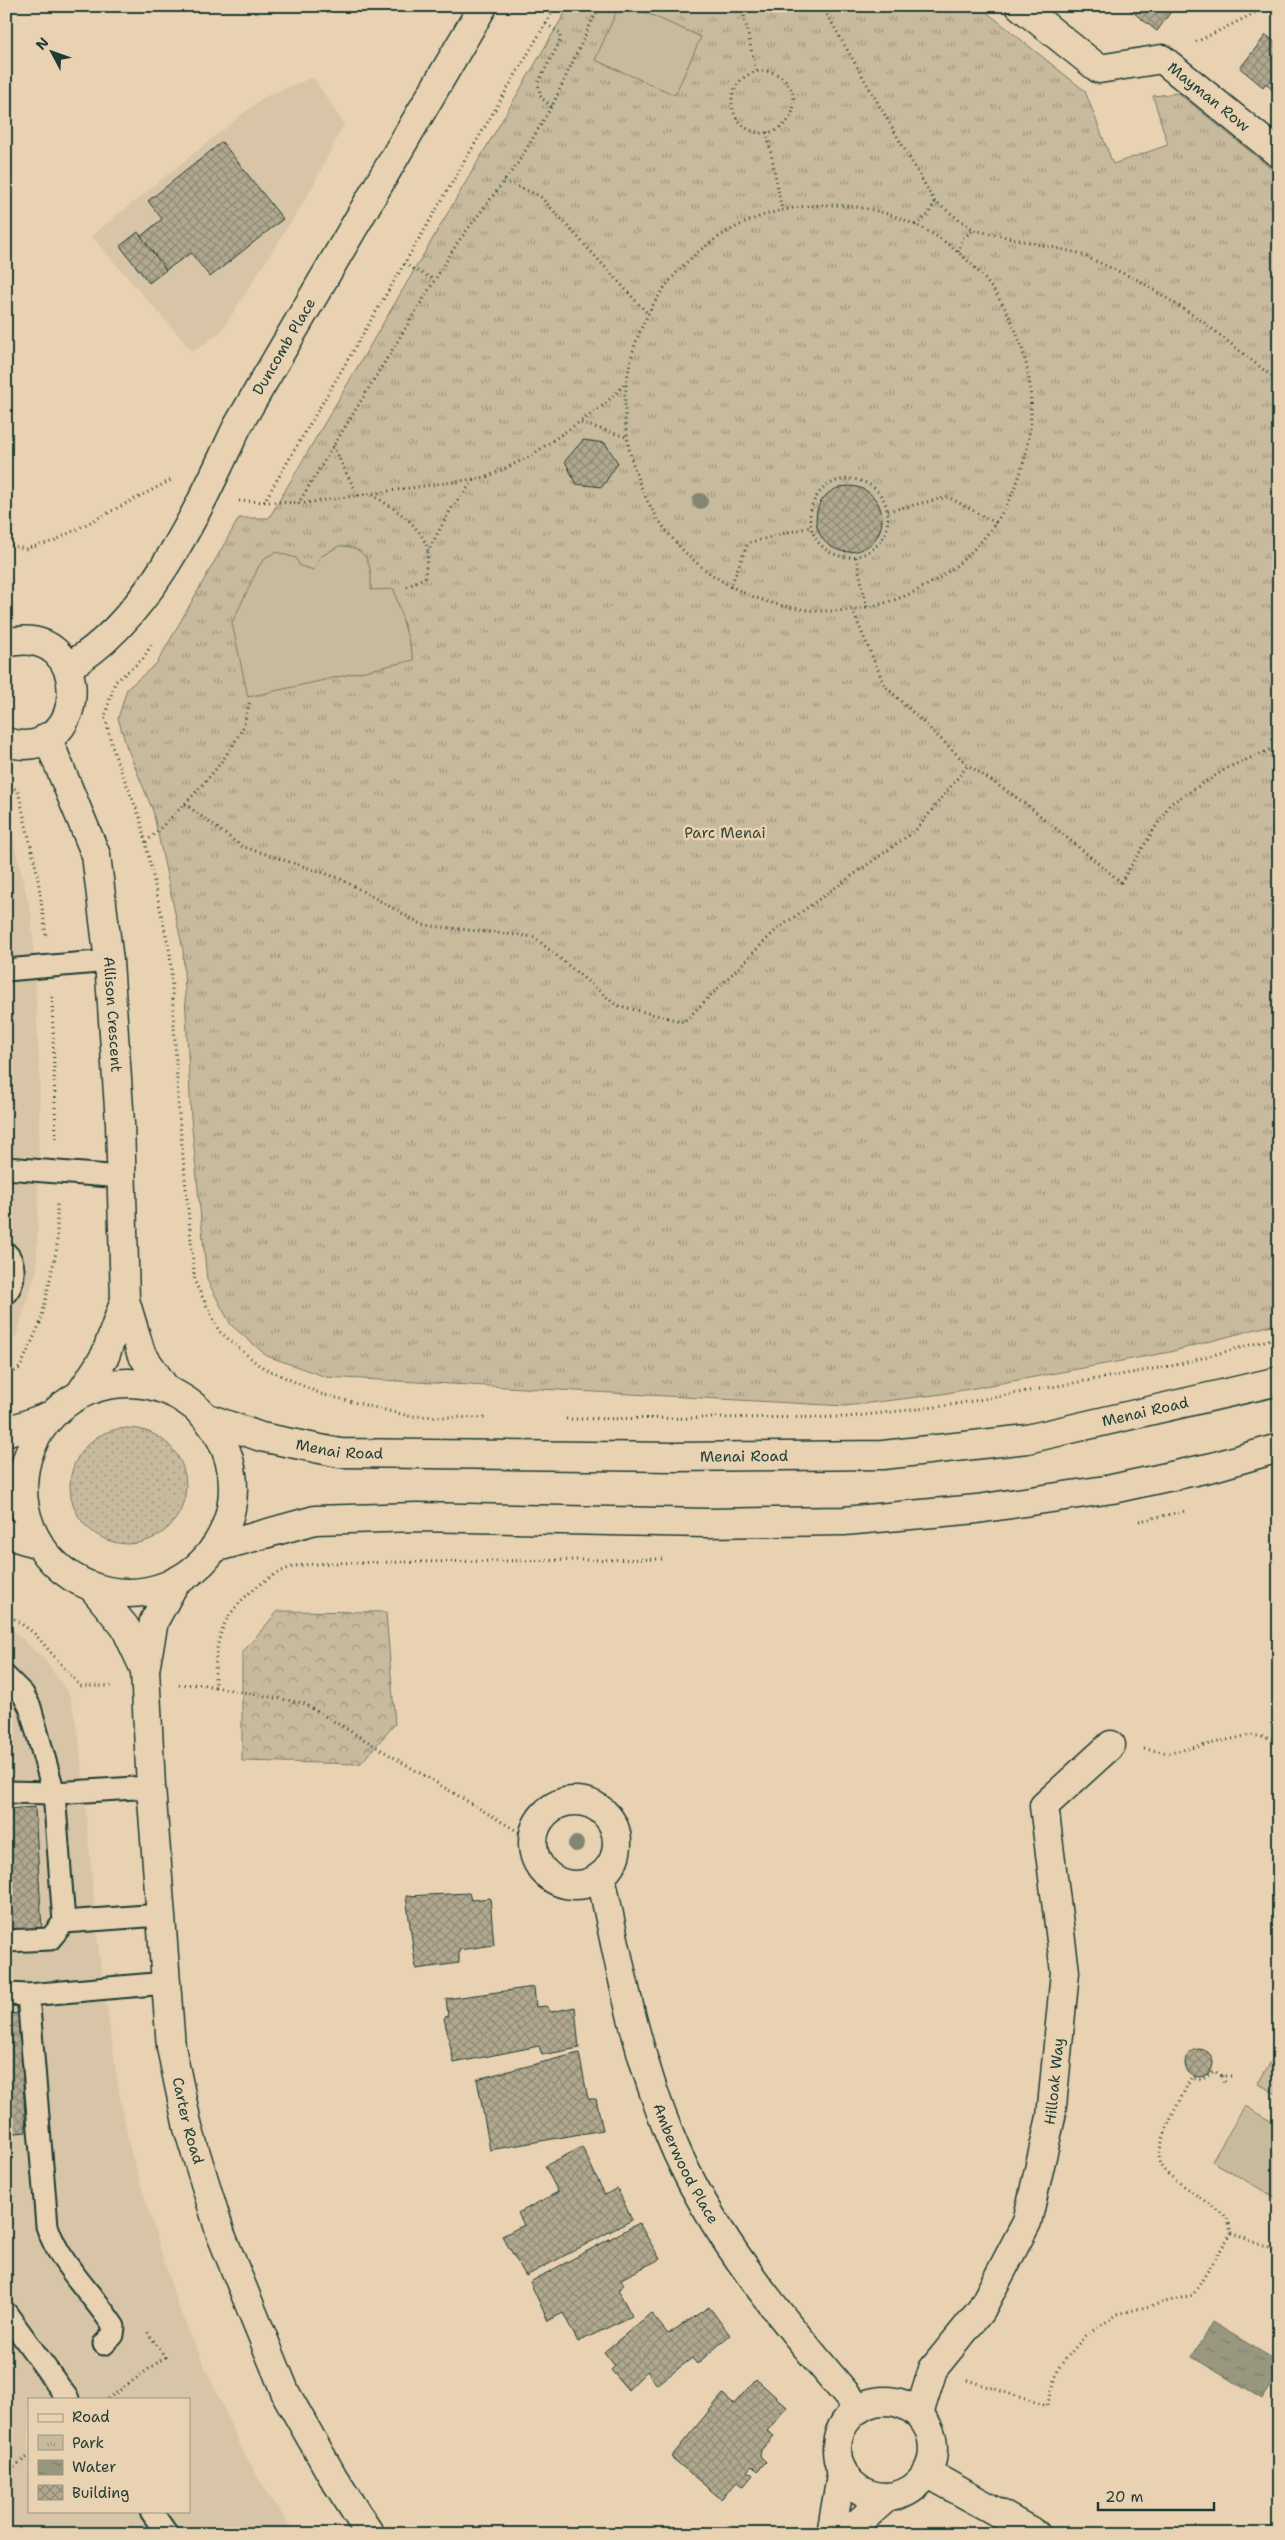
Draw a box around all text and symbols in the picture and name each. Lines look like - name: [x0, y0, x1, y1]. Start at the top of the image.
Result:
- north arrow: [28, 28, 78, 78]
- text: N: [32, 33, 53, 54]
- street label: Mayman Row: [1163, 57, 1254, 136]
- street label: Duncomb Place: [248, 294, 320, 399]
- park label: Parc Menai: [684, 823, 766, 843]
- street label: Allison Crescent: [99, 956, 127, 1073]
- street label: Menai Road: [1100, 1392, 1191, 1431]
- street label: Menai Road: [294, 1434, 384, 1464]
- street label: Menai Road: [700, 1446, 789, 1467]
- street label: Hilloak Way: [1039, 2037, 1069, 2127]
- street label: Carter Road: [168, 2075, 209, 2167]
- street label: Amberwood Place: [648, 2101, 723, 2228]
- legend: [28, 2398, 190, 2512]
- text: Road: [72, 2407, 110, 2427]
- text: Park: [72, 2433, 104, 2453]
- text: Water: [72, 2457, 116, 2477]
- scale bar: [1098, 2480, 1214, 2512]
- text: Building: [72, 2483, 129, 2503]
- text: 20 m: [1105, 2487, 1144, 2507]

